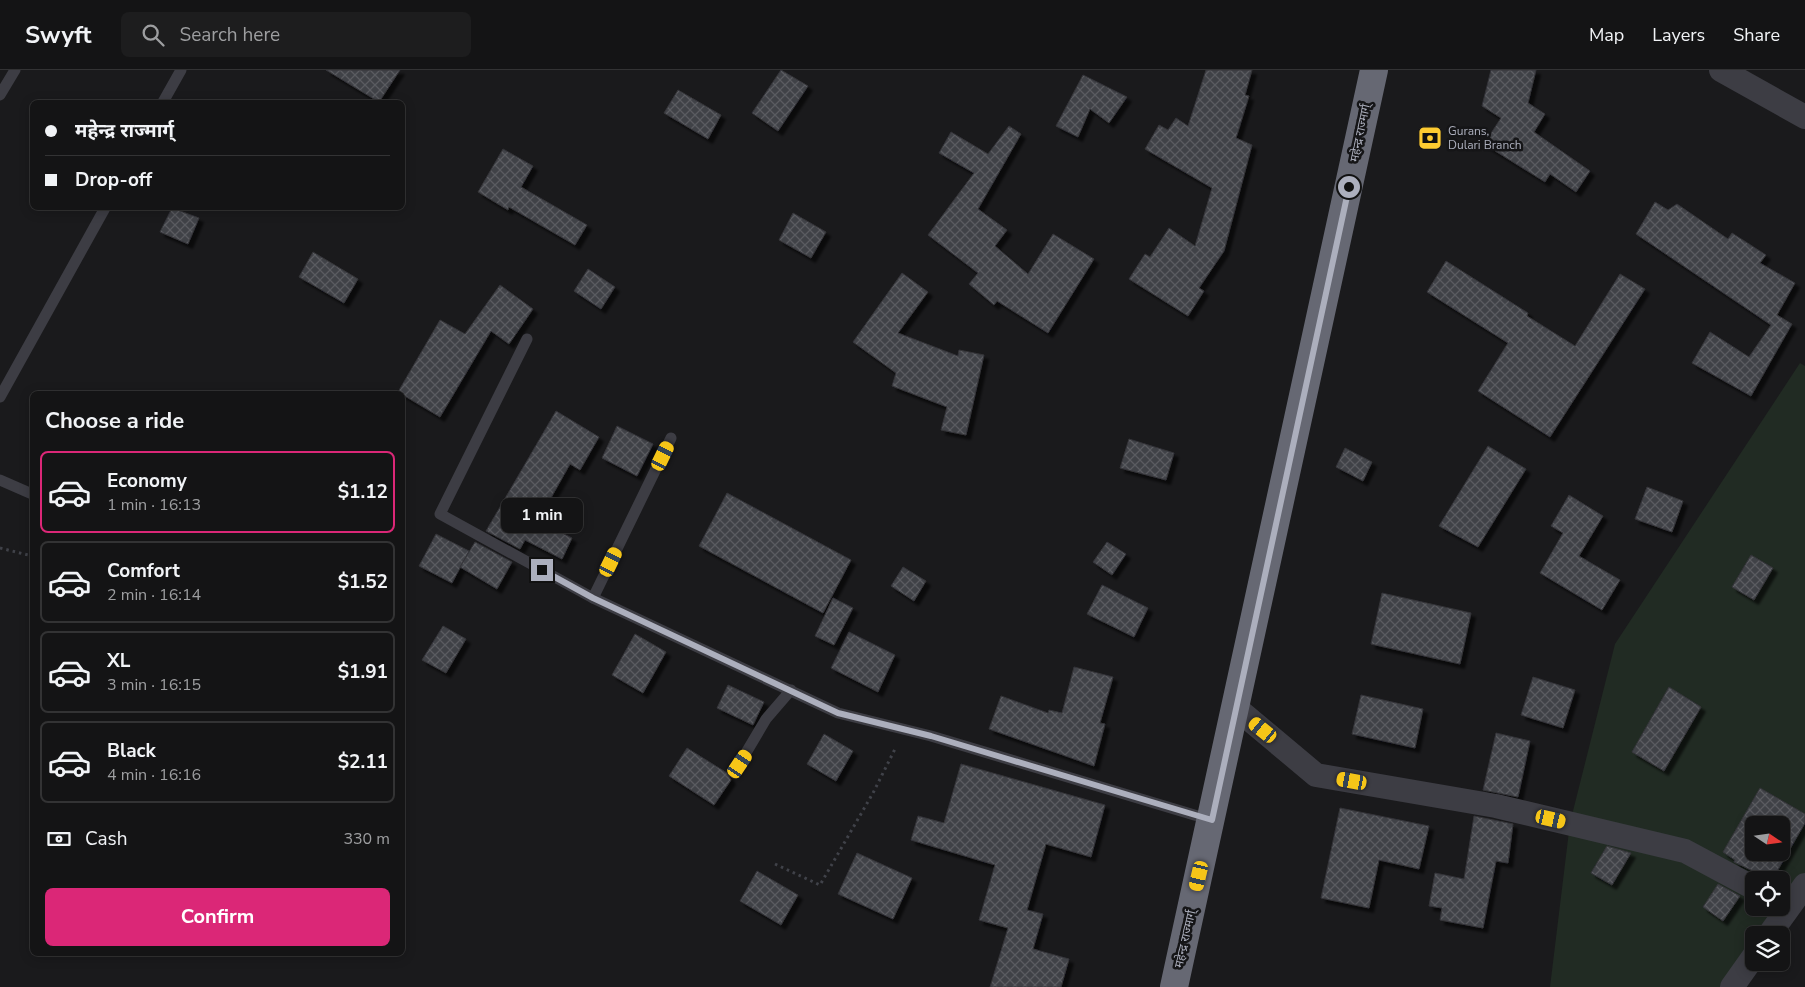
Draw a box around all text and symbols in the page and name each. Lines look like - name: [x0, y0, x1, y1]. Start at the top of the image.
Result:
- search box: [121, 12, 471, 57]
- text: Swyft: [25, 19, 91, 51]
- icon: search: [139, 21, 167, 49]
- text: Search here: [179, 22, 280, 48]
- text: Map: [1589, 23, 1624, 47]
- text: Layers: [1652, 23, 1705, 47]
- text: Share: [1733, 23, 1780, 47]
- street label: महेन्द्र राज्मार्ग्: [1346, 101, 1374, 163]
- text: महेन्द्र राज्मार्ग्: [75, 118, 174, 144]
- place label: Gurans, Dulari Branch: [1448, 123, 1522, 153]
- bank icon: Gurans, Dulari Branch: [1417, 125, 1443, 151]
- text: Drop-off: [75, 167, 152, 193]
- route start: [1338, 176, 1360, 198]
- text: Choose a ride: [45, 406, 184, 436]
- car: [649, 439, 676, 473]
- text: Economy: [107, 468, 187, 494]
- icon: car: [47, 470, 92, 515]
- text: $1.12: [338, 479, 388, 505]
- text: 1 min · 16:13: [107, 494, 201, 516]
- callout: 1 min: [501, 498, 583, 532]
- text: 1 min: [521, 504, 563, 526]
- car: [597, 545, 624, 579]
- text: Comfort: [107, 558, 180, 584]
- route end: [531, 559, 553, 581]
- icon: car: [47, 560, 92, 605]
- text: $1.52: [338, 569, 388, 595]
- text: 2 min · 16:14: [107, 584, 201, 606]
- text: XL: [107, 648, 130, 674]
- icon: car: [47, 650, 92, 695]
- text: $1.91: [338, 659, 388, 685]
- text: 3 min · 16:15: [107, 674, 201, 696]
- car: [1246, 715, 1279, 745]
- text: Black: [107, 738, 156, 764]
- icon: car: [47, 740, 92, 785]
- car: [725, 747, 754, 781]
- text: $2.11: [338, 749, 388, 775]
- text: 4 min · 16:16: [107, 764, 201, 786]
- car: [1335, 771, 1368, 791]
- car: [1534, 808, 1567, 830]
- north arrow: [1745, 816, 1790, 861]
- map controls: [1745, 816, 1790, 971]
- icon: cash: [45, 825, 73, 853]
- text: Cash: [85, 826, 127, 852]
- text: 330 m: [343, 828, 390, 850]
- car: [1188, 860, 1209, 892]
- button: locate: [1745, 871, 1790, 916]
- button: Confirm: [45, 888, 390, 946]
- street label: महेन्द्र राज्मार्ग्: [1171, 907, 1200, 969]
- button: layers: [1745, 926, 1790, 971]

